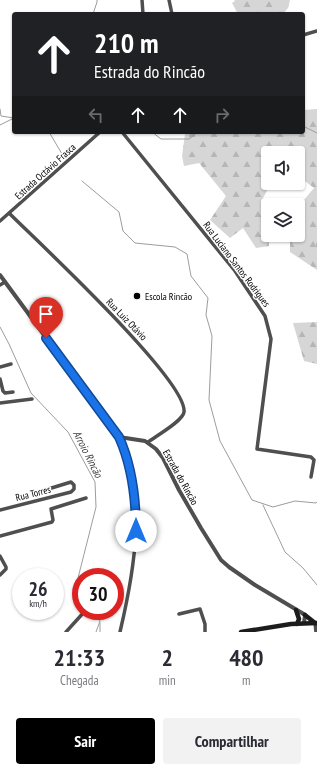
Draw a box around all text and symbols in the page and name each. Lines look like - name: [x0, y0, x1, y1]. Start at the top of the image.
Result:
- text: 210 m: [94, 24, 158, 61]
- icon: ahead: [28, 28, 80, 80]
- text: Estrada do Rincão: [94, 60, 205, 83]
- icon: left: [85, 104, 107, 126]
- icon: ahead: [127, 104, 149, 126]
- icon: ahead: [169, 104, 191, 126]
- icon: right: [211, 104, 233, 126]
- street label: Estrada Octávio Frasca: [12, 141, 79, 202]
- map controls: [261, 146, 305, 242]
- button: sound: [261, 146, 305, 190]
- button: layers: [261, 198, 305, 242]
- street label: Rua Luciano Santos Rodrigues: [200, 219, 273, 310]
- place label: Escola Rincão: [145, 290, 192, 303]
- marker: Escola Rincão: [132, 291, 142, 301]
- street label: Rua Luiz Otávio: [103, 295, 150, 343]
- pin: [29, 297, 63, 338]
- icon: arrive: [35, 303, 57, 325]
- water label: Arroio Rincão: [70, 428, 106, 481]
- street label: Estrada do Rincão: [160, 447, 201, 507]
- street label: Rua Torres: [14, 483, 53, 504]
- position arrow: [115, 510, 157, 552]
- speed limit sign: 30: [72, 568, 124, 620]
- text: 26: [28, 576, 48, 602]
- text: km/h: [29, 597, 47, 610]
- text: 21:33: [53, 642, 105, 673]
- text: 2: [161, 642, 173, 673]
- text: 480: [229, 642, 264, 673]
- text: Chegada: [60, 672, 99, 689]
- text: min: [159, 672, 176, 689]
- text: m: [242, 672, 251, 689]
- button: Sair: [16, 718, 155, 764]
- button: Compartilhar: [163, 718, 301, 764]

